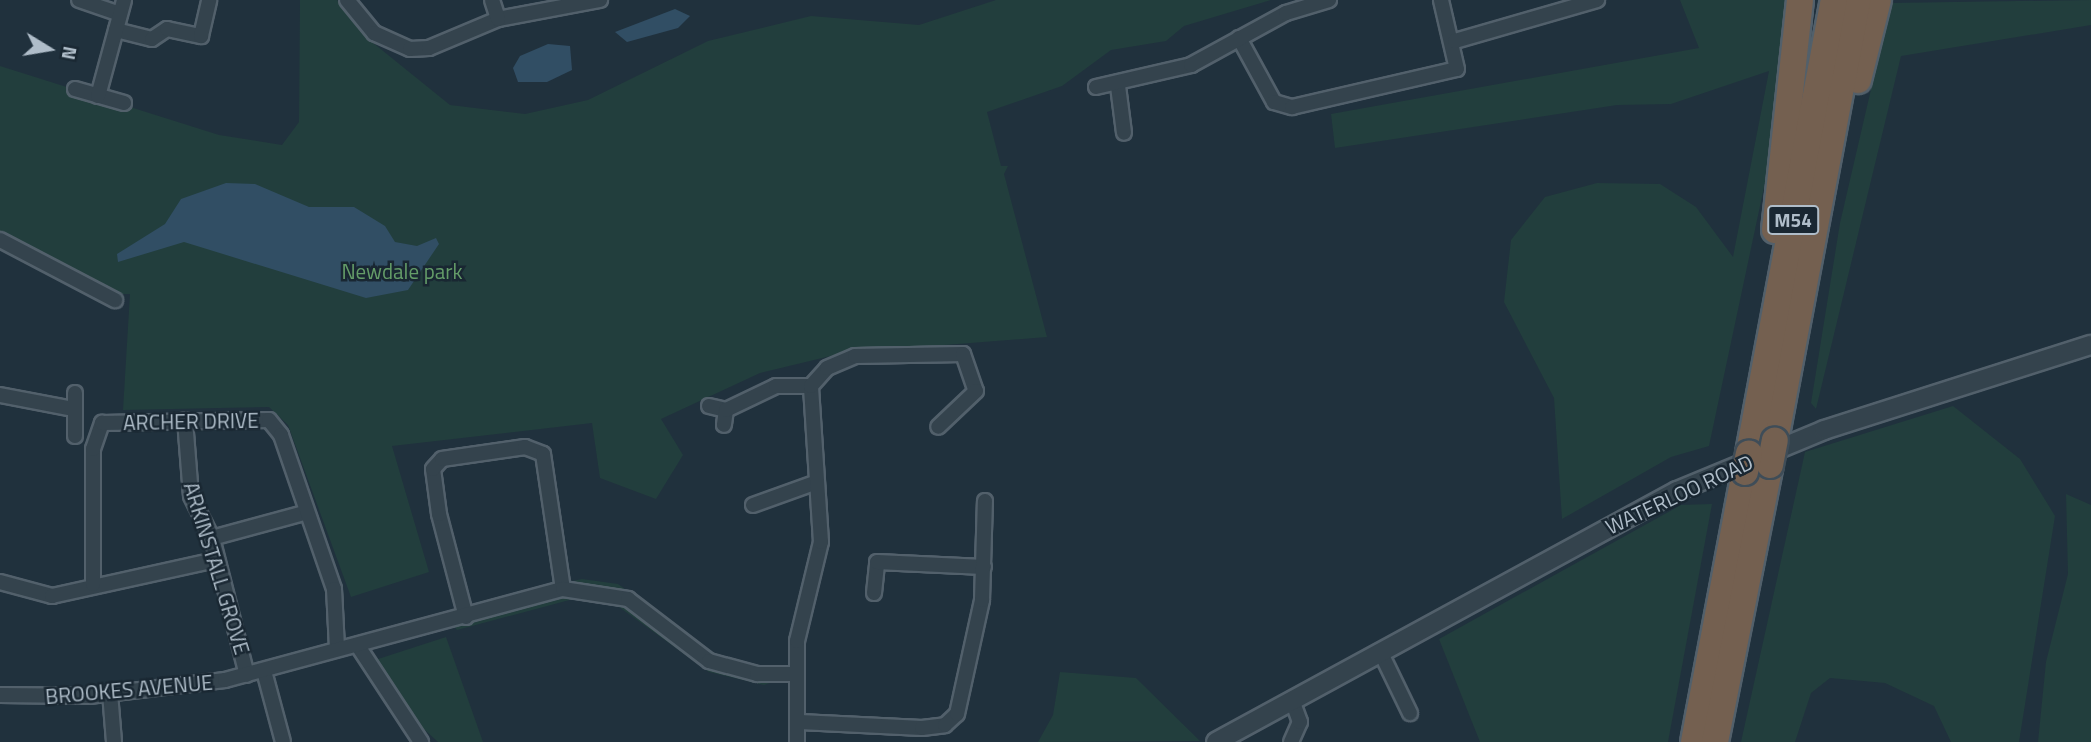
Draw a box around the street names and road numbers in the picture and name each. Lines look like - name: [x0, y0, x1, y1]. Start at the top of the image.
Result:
- road number: M54: [1767, 204, 1819, 235]
- street label: ARCHER DRIVE: [123, 407, 259, 435]
- street label: WATERLOO ROAD: [1601, 449, 1757, 539]
- street label: ARKINSTALL GROVE: [179, 479, 255, 657]
- street label: BROOKES AVENUE: [44, 669, 214, 709]

